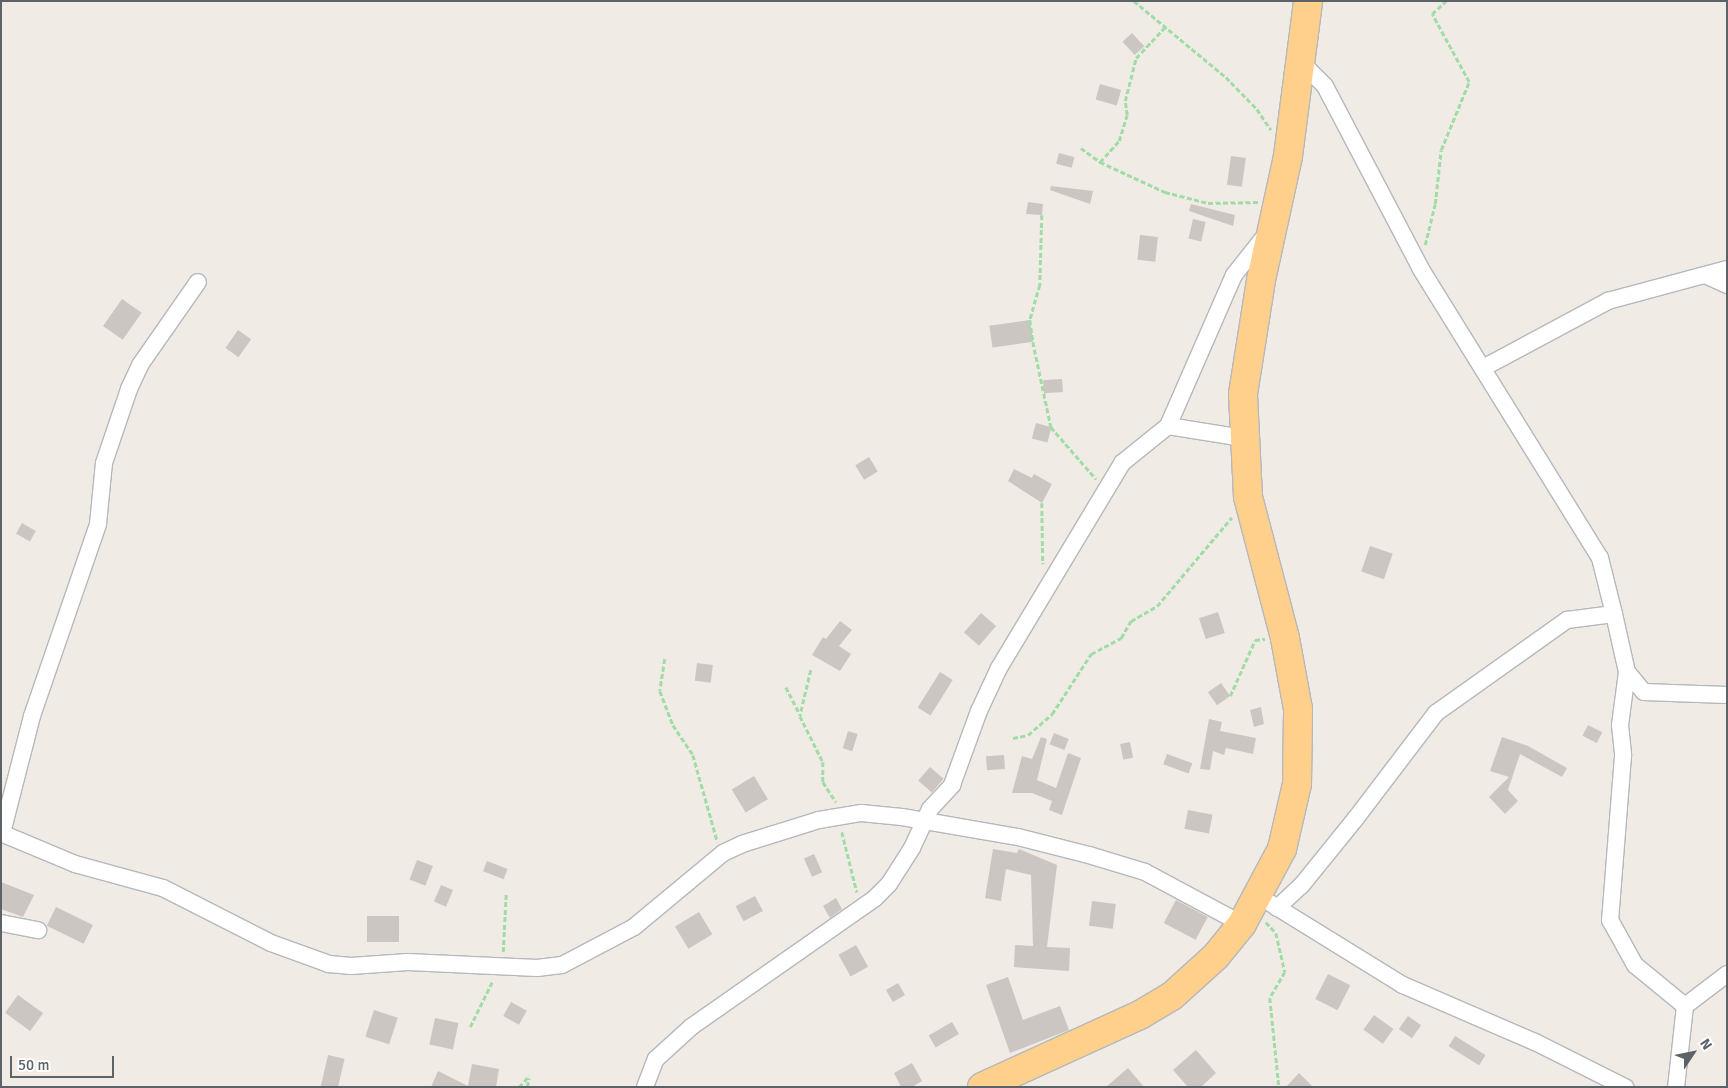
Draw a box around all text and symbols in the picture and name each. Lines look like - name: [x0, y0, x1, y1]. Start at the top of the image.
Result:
- north arrow: [1668, 1028, 1718, 1078]
- text: N: [1696, 1036, 1716, 1053]
- scale bar: [12, 1046, 116, 1078]
- text: 50 m: [18, 1056, 49, 1074]

